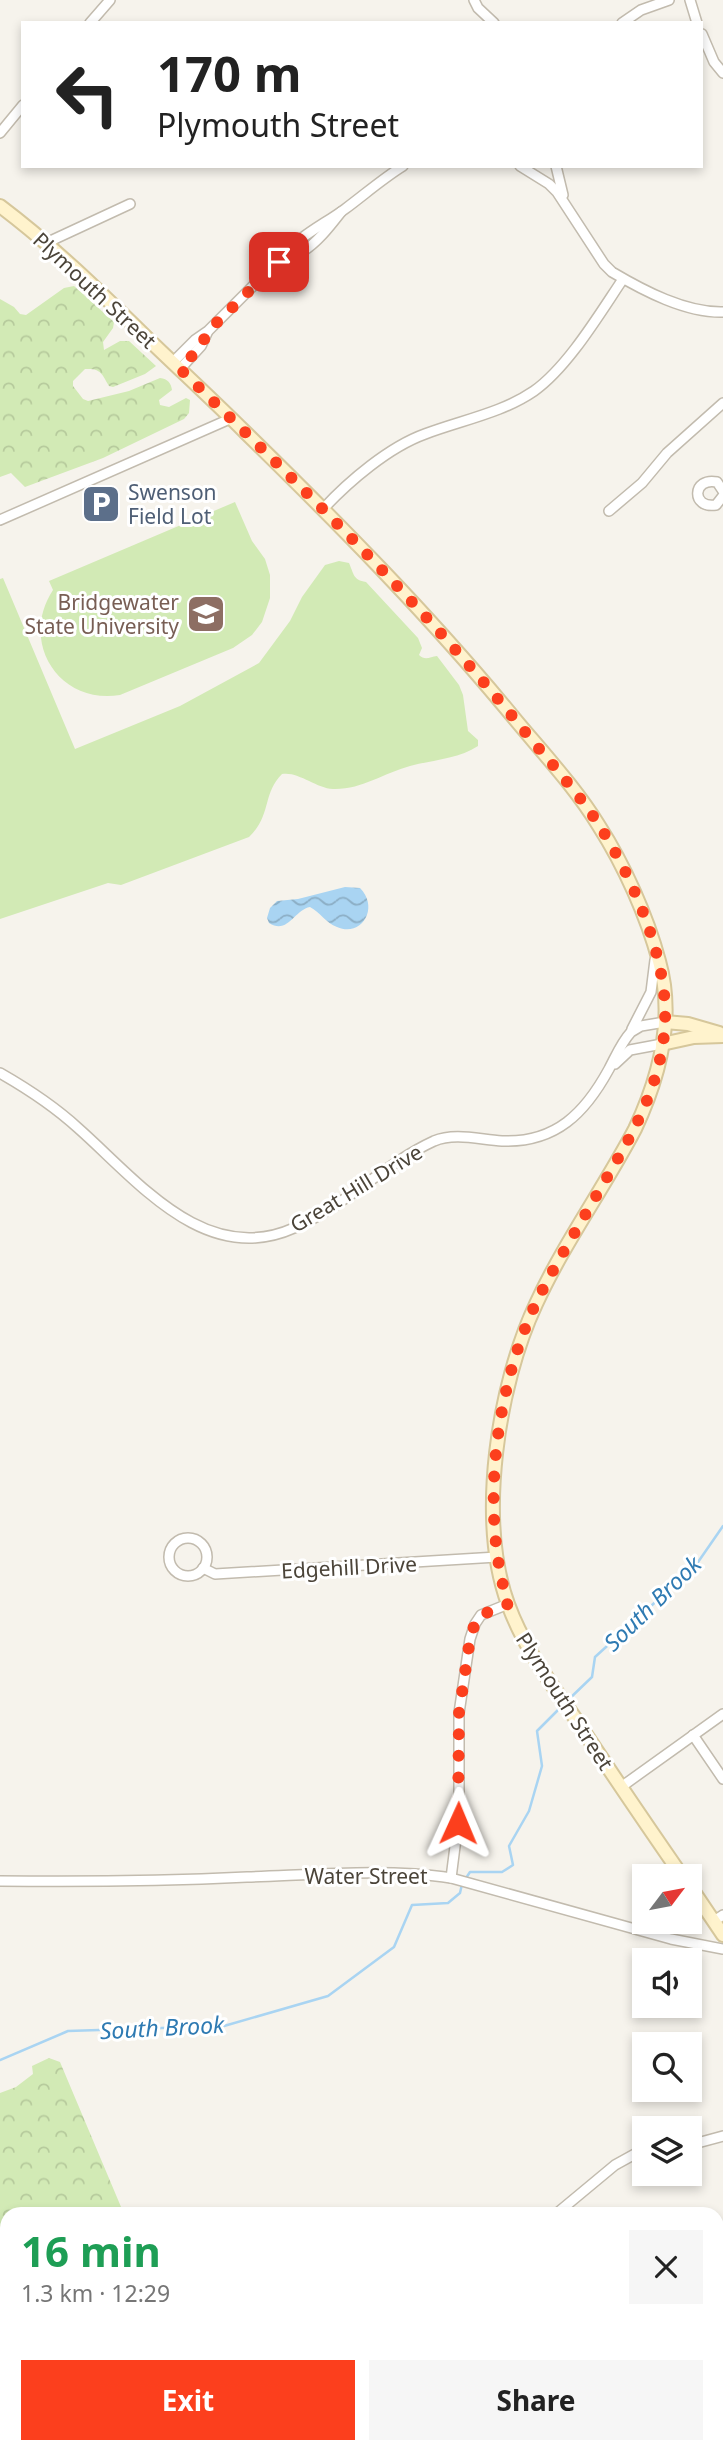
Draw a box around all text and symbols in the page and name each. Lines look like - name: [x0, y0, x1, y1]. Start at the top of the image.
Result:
- text: 170 m: [157, 40, 302, 106]
- icon: left: [42, 49, 133, 140]
- text: Plymouth Street: [157, 103, 399, 146]
- street label: Plymouth Street: [27, 226, 163, 355]
- pin: [249, 232, 309, 292]
- icon: arrive: [260, 243, 298, 281]
- place label: Swenson Field Lot: [128, 478, 217, 530]
- parking icon: Swenson Field Lot: [80, 483, 122, 525]
- place label: Bridgewater State University: [25, 588, 179, 640]
- school or university icon: Bridgewater State University: [185, 593, 227, 635]
- street label: Great Hill Drive: [285, 1138, 427, 1238]
- water label: South Brook: [596, 1547, 709, 1658]
- street label: Edgehill Drive: [280, 1549, 418, 1585]
- street label: Plymouth Street: [510, 1627, 620, 1776]
- position arrow: [421, 1786, 495, 1860]
- street label: Water Street: [304, 1862, 428, 1890]
- north arrow: [632, 1864, 702, 1934]
- map controls: [632, 1864, 702, 2186]
- button: sound: [632, 1948, 702, 2018]
- water label: South Brook: [99, 2008, 227, 2046]
- button: search: [632, 2032, 702, 2102]
- button: layers: [632, 2116, 702, 2186]
- text: 16 min: [21, 2222, 161, 2279]
- button: close: [629, 2230, 703, 2304]
- text: 1.3 km · 12:29: [21, 2277, 170, 2309]
- button: Exit: [21, 2360, 355, 2440]
- button: Share: [369, 2360, 703, 2440]

